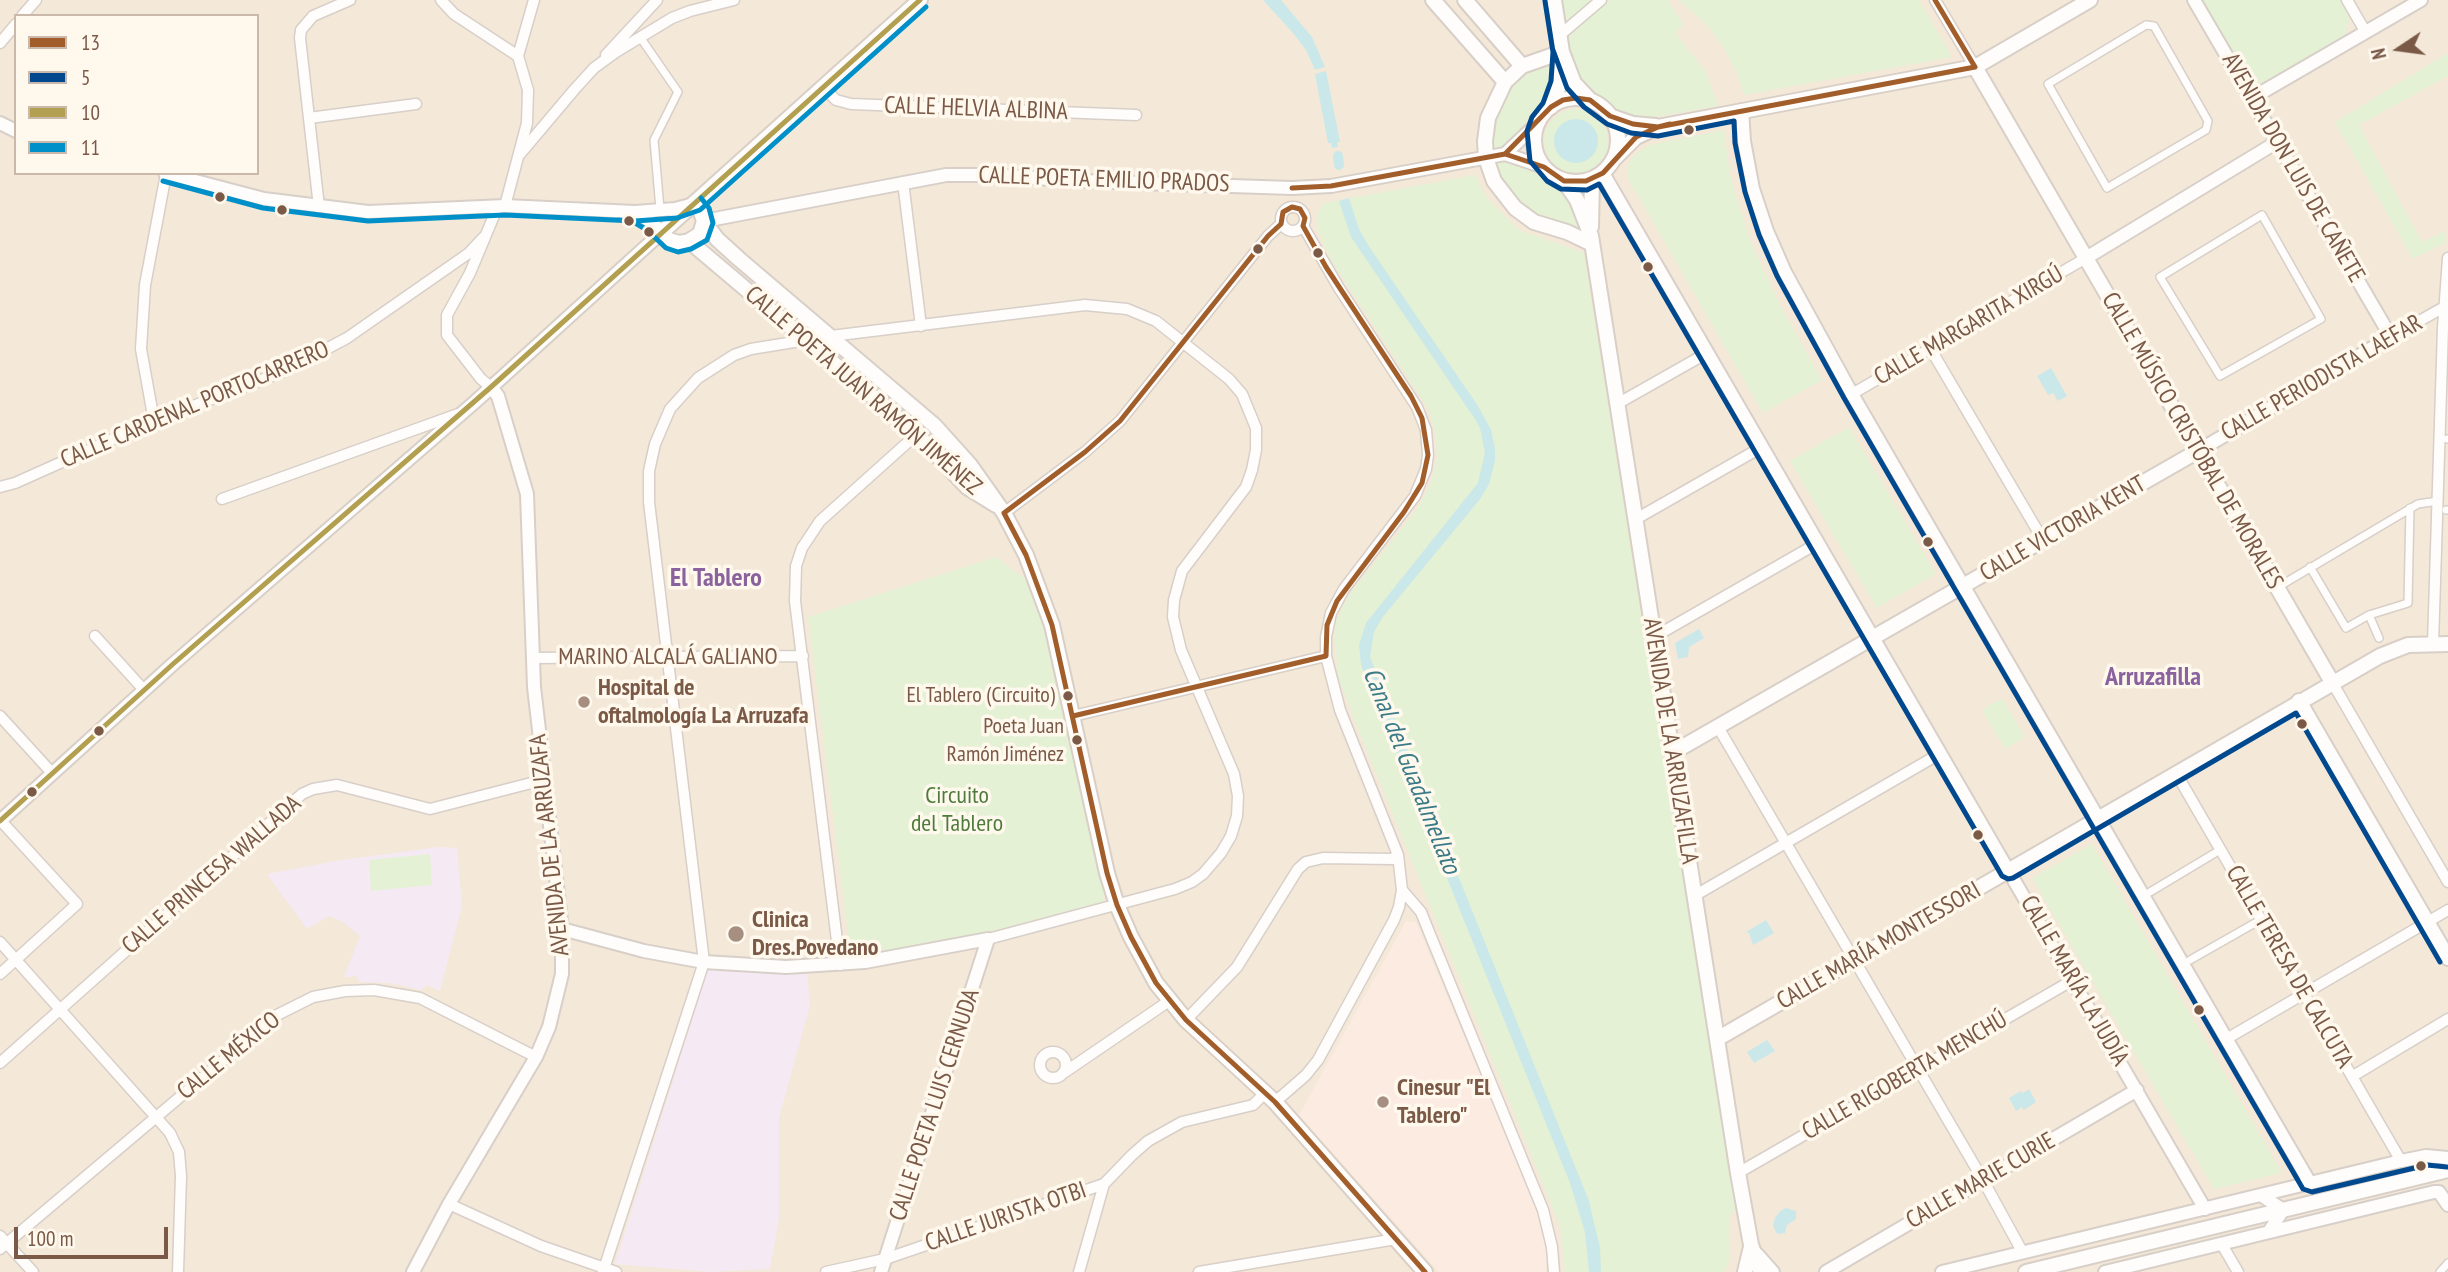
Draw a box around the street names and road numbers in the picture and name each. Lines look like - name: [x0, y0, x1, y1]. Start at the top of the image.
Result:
- street label: AVENIDA DON LUIS DE CAÑETE: [2216, 48, 2370, 288]
- street label: CALLE HELVIA ALBINA: [884, 91, 1068, 127]
- street label: CALLE POETA EMILIO PRADOS: [978, 161, 1230, 199]
- street label: CALLE MARGARITA XIRGÚ: [1869, 260, 2069, 392]
- street label: CALLE POETA JUAN RAMÓN JIMÉNEZ: [739, 280, 987, 502]
- street label: CALLE MÚSICO CRISTÓBAL DE MORALES: [2095, 288, 2289, 594]
- street label: CALLE PERIODISTA LAEFAR: [2216, 309, 2428, 447]
- street label: CALLE CARDENAL PORTOCARRERO: [56, 335, 334, 475]
- street label: CALLE VICTORIA KENT: [1975, 470, 2151, 588]
- street label: AVENIDA DE LA ARRUZAFILLA: [1636, 616, 1704, 866]
- street label: MARINO ALCALÁ GALIANO: [558, 643, 778, 671]
- street label: AVENIDA DE LA ARRUZAFA: [524, 733, 576, 957]
- street label: CALLE PRINCESA WALLADA: [117, 789, 307, 961]
- street label: CALLE TERESA DE CALCUTA: [2219, 861, 2359, 1073]
- street label: CALLE MARÍA MONTESSORI: [1772, 876, 1986, 1016]
- street label: CALLE MARÍA LA JUDÍA: [2014, 891, 2134, 1071]
- street label: CALLE POETA LUIS CERNUDA: [884, 985, 986, 1225]
- street label: CALLE MÉXICO: [172, 1006, 286, 1106]
- street label: CALLE RIGOBERTA MENCHÚ: [1797, 1006, 2013, 1146]
- street label: CALLE MARIE CURIE: [1901, 1127, 2061, 1235]
- street label: CALLE JURISTA OTBI: [922, 1176, 1090, 1258]

